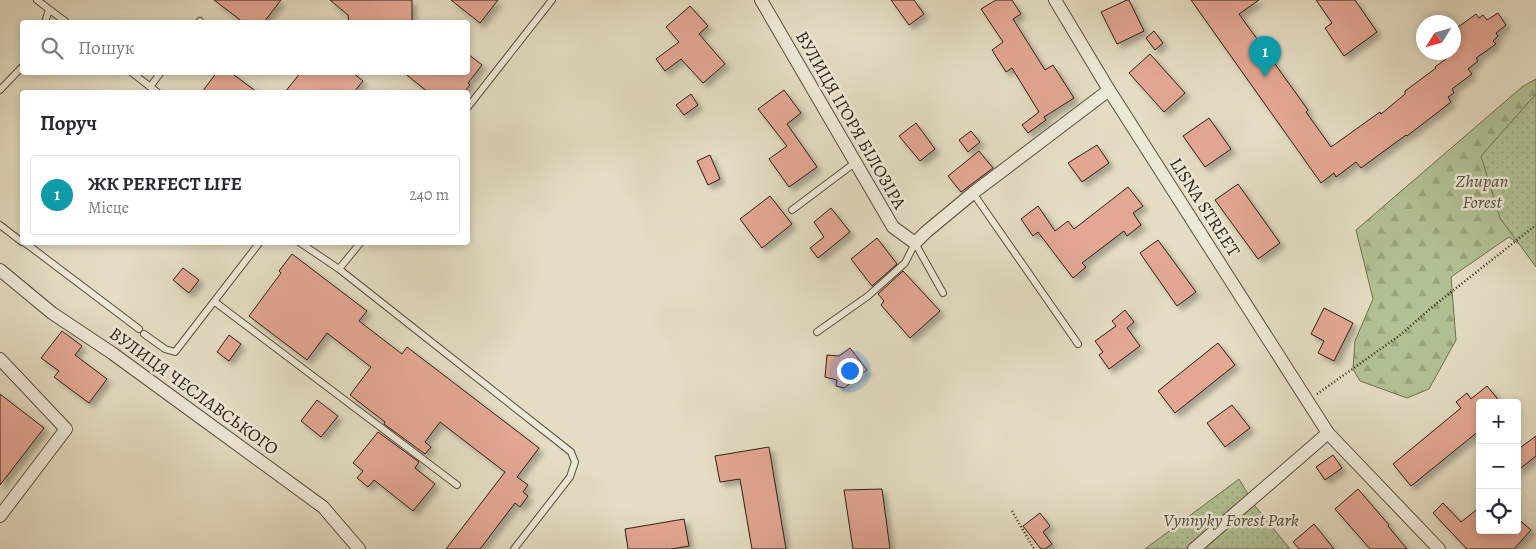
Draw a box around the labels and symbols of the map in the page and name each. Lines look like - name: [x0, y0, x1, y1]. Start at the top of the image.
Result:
- north arrow: [1416, 15, 1461, 60]
- street label: ВУЛИЦЯ ІГОРЯ БІЛОЗІРА: [790, 27, 912, 214]
- pin: 1: [1249, 36, 1281, 77]
- street label: LISNA STREET: [1164, 153, 1246, 261]
- park label: Zhupan Forest: [1456, 169, 1509, 214]
- street label: ВУЛИЦЯ ЧЕСЛАВСЬКОГО: [105, 321, 283, 461]
- your location: [837, 358, 863, 384]
- park label: Vynnyky Forest Park: [1163, 508, 1299, 532]

